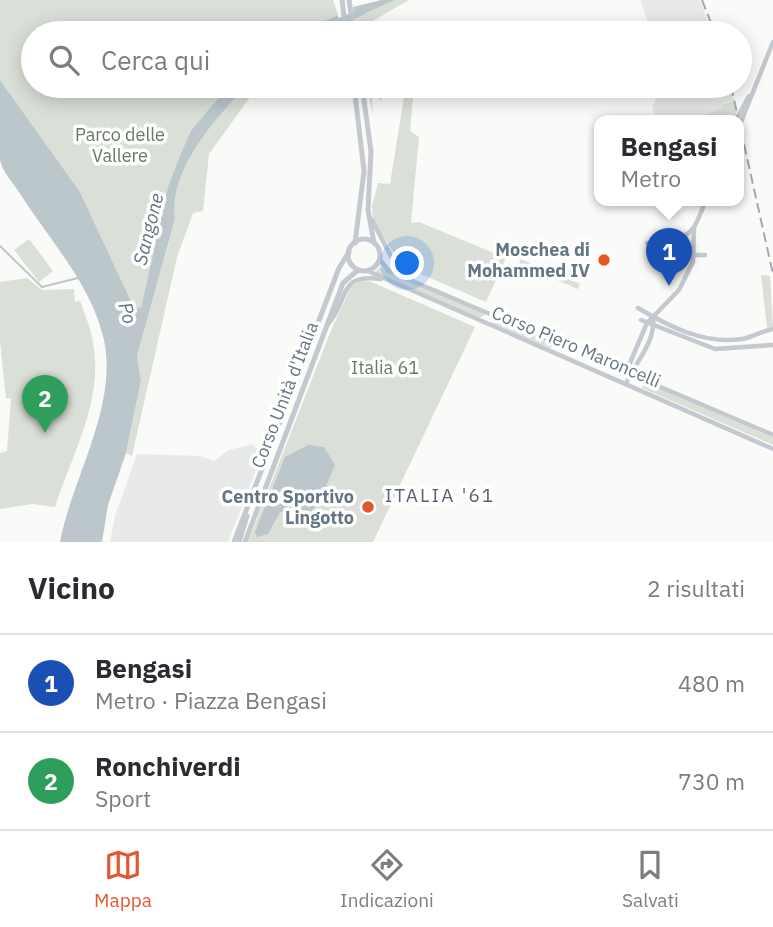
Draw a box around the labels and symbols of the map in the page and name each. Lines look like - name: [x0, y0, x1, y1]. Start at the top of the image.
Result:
- park label: Parco delle Vallere: [75, 123, 165, 167]
- water label: Sangone: [127, 190, 169, 267]
- pin: 1: [646, 228, 692, 286]
- place label: Moschea di Mohammed IV: [467, 238, 590, 282]
- your location: [390, 246, 424, 280]
- marker: Moschea di Mohammed IV: [596, 252, 612, 268]
- water label: Po: [113, 299, 143, 327]
- street label: Corso Piero Maroncelli: [488, 301, 664, 393]
- street label: Corso Unità d'Italia: [246, 318, 323, 471]
- park label: Italia 61: [351, 356, 419, 379]
- pin: 2: [22, 375, 68, 433]
- district label: ITALIA '61: [385, 483, 495, 507]
- place label: Centro Sportivo Lingotto: [222, 485, 354, 529]
- marker: Centro Sportivo Lingotto: [360, 499, 376, 515]

